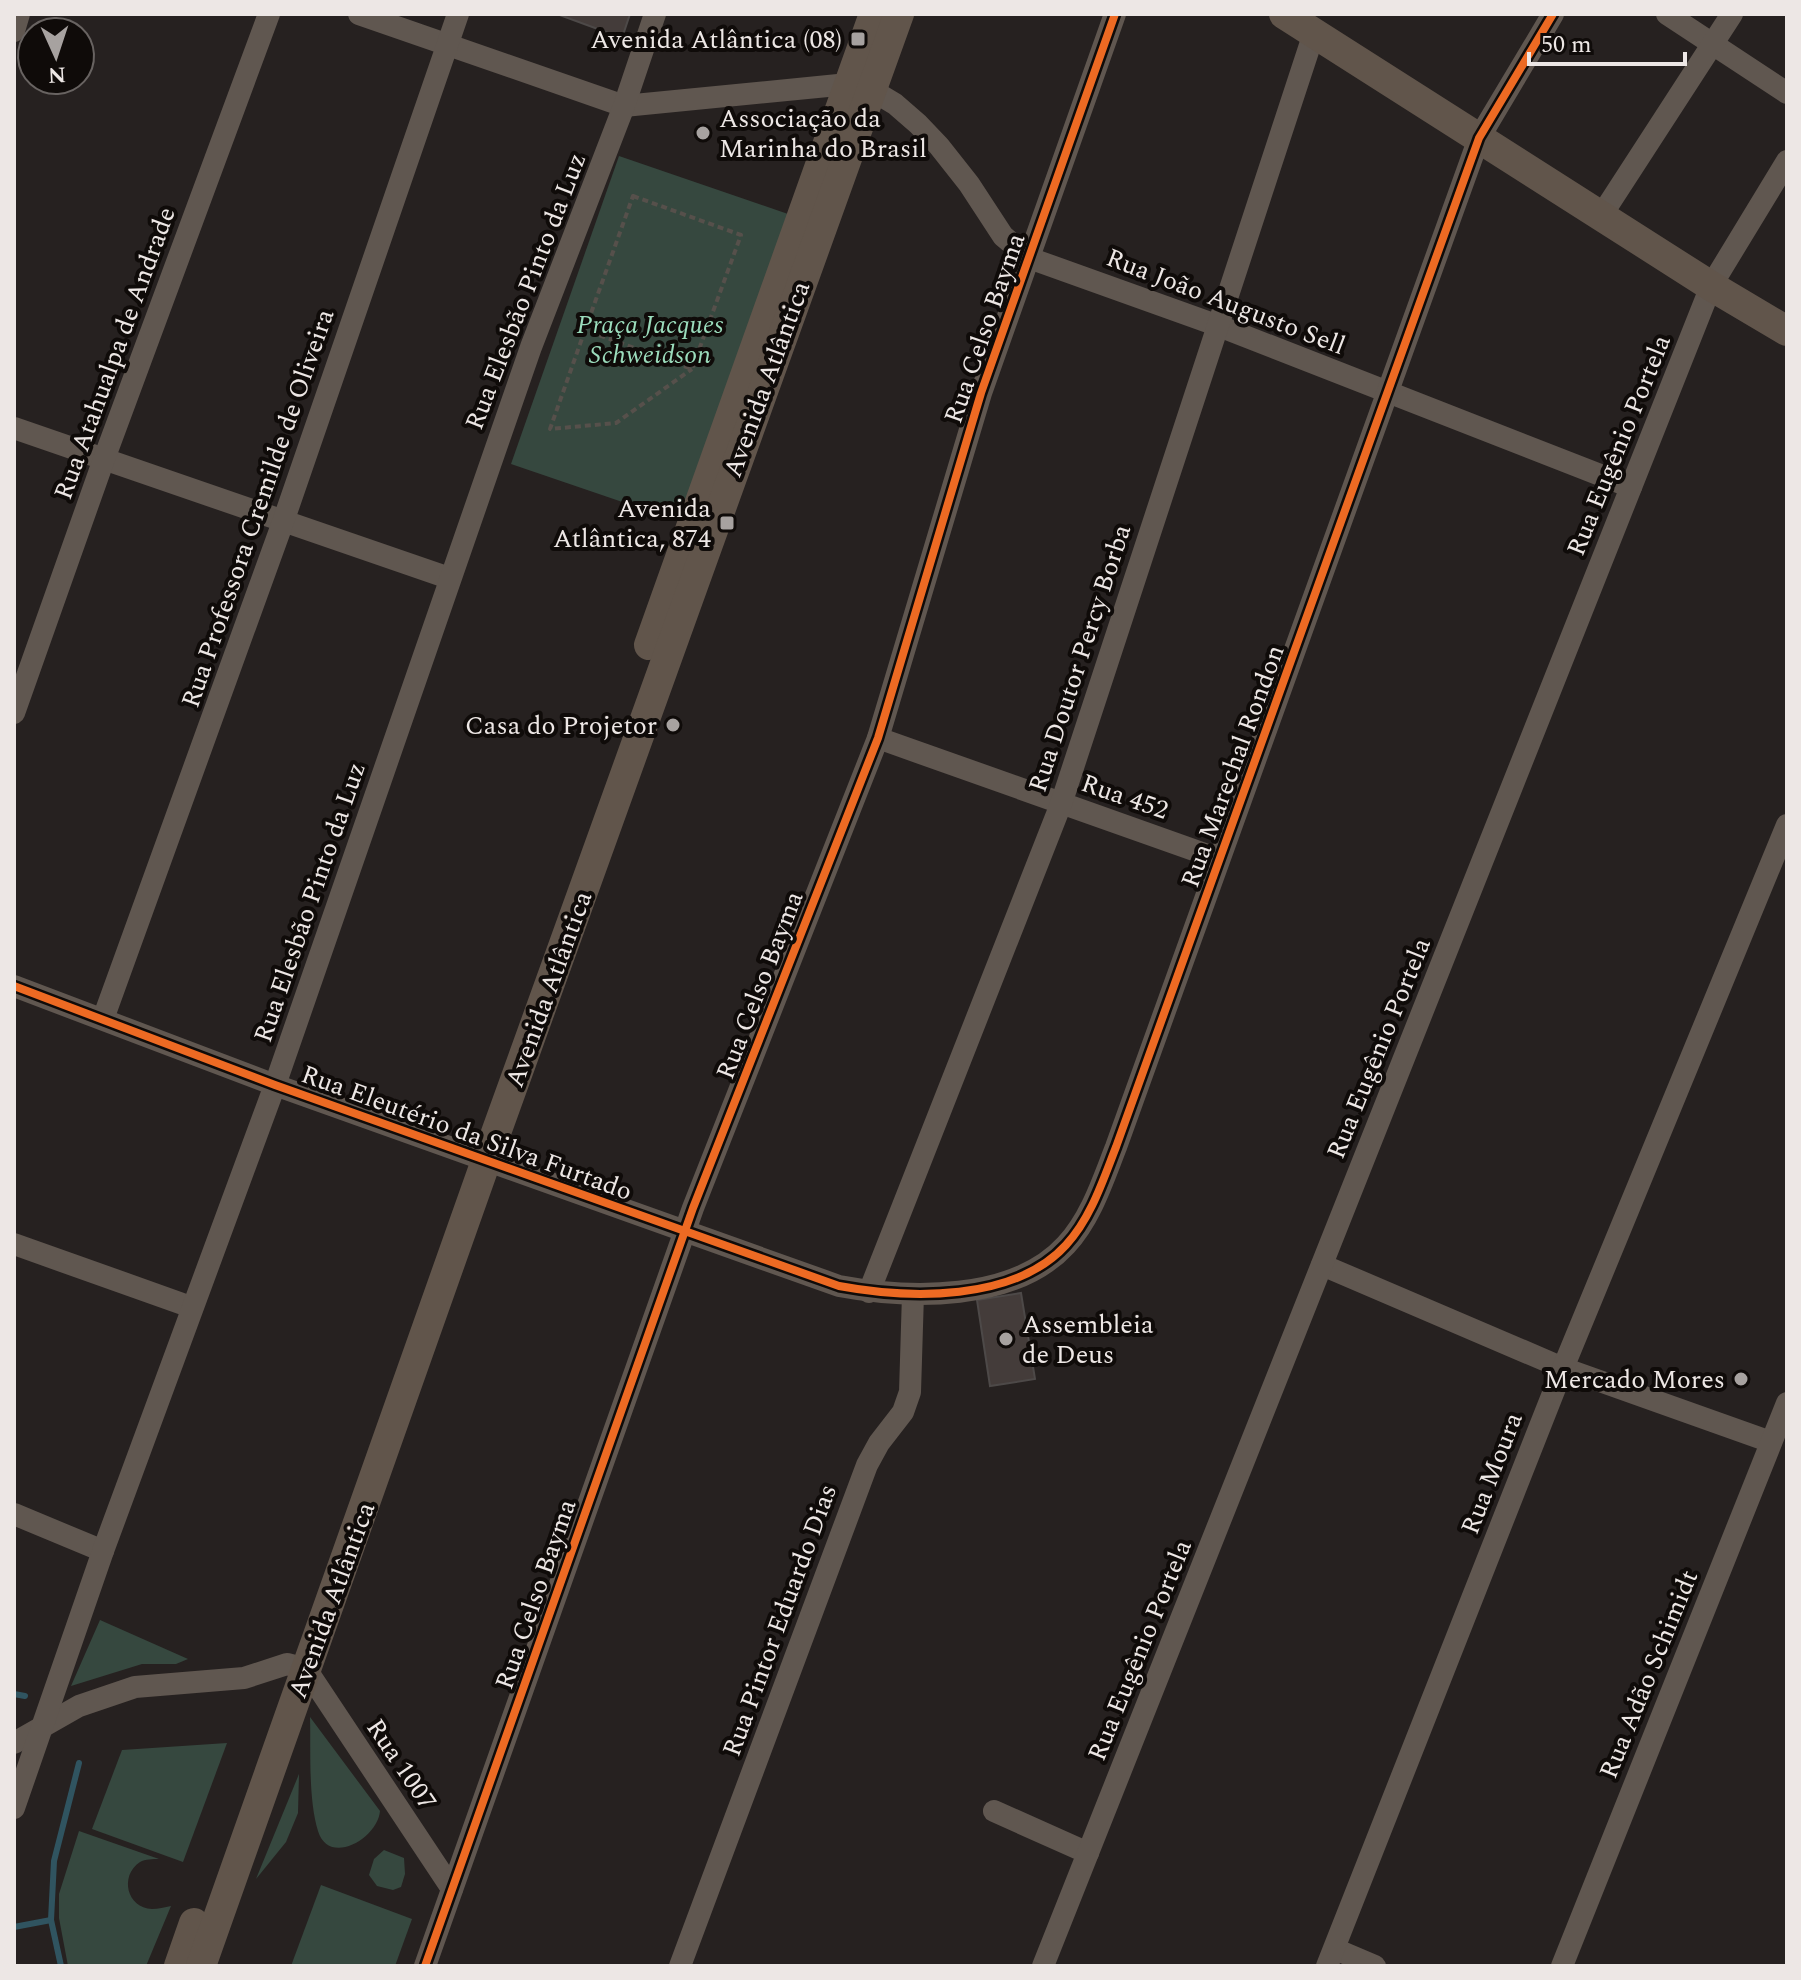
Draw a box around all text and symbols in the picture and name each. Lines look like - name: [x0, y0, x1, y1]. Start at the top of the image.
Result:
- north arrow: [16, 16, 96, 96]
- scale bar: [1529, 16, 1685, 66]
- place label: Avenida Atlântica (08): [590, 20, 842, 60]
- text: 50 m: [1541, 27, 1592, 63]
- marker: Avenida Atlântica (08): [849, 30, 867, 48]
- text: N: [47, 58, 67, 91]
- place label: Associação da Marinha do Brasil: [719, 99, 927, 169]
- marker: Associação da Marinha do Brasil: [694, 124, 712, 142]
- street label: Rua Elesbão Pinto da Luz: [455, 147, 597, 436]
- street label: Rua Atahualpa de Andrade: [43, 201, 187, 505]
- street label: Rua Celso Bayma: [934, 227, 1036, 429]
- street label: Rua João Augusto Sell: [1100, 238, 1351, 366]
- street label: Avenida Atlântica: [713, 275, 821, 483]
- street label: Rua Professora Cremilde de Oliveira: [171, 303, 345, 713]
- park label: Praça Jacques Schweidson: [576, 305, 724, 375]
- street label: Rua Eugênio Portela: [1556, 329, 1682, 562]
- place label: Avenida Atlântica, 874: [553, 489, 711, 559]
- marker: Avenida Atlântica, 874: [718, 514, 736, 532]
- street label: Rua Doutor Percy Borba: [1018, 519, 1142, 797]
- street label: Rua Marechal Rondon: [1170, 639, 1295, 893]
- place label: Casa do Projetor: [465, 706, 657, 746]
- marker: Casa do Projetor: [664, 716, 682, 734]
- street label: Rua Elesbão Pinto da Luz: [243, 757, 377, 1048]
- street label: Rua 452: [1076, 763, 1174, 831]
- street label: Avenida Atlântica: [495, 885, 603, 1093]
- street label: Rua Celso Bayma: [706, 885, 814, 1085]
- street label: Rua Eugênio Portela: [1316, 932, 1442, 1165]
- street label: Rua Eleutério da Silva Furtado: [296, 1054, 638, 1212]
- place label: Assembleia de Deus: [1022, 1305, 1154, 1375]
- marker: Assembleia de Deus: [997, 1330, 1015, 1348]
- place label: Mercado Mores: [1544, 1360, 1725, 1400]
- marker: Mercado Mores: [1732, 1370, 1750, 1388]
- street label: Rua Moura: [1450, 1406, 1534, 1540]
- street label: Rua Pintor Eduardo Dias: [712, 1479, 848, 1762]
- street label: Rua Celso Bayma: [485, 1493, 587, 1695]
- street label: Avenida Atlântica: [278, 1496, 386, 1704]
- street label: Rua Eugênio Portela: [1077, 1534, 1203, 1767]
- street label: Rua Adão Schimidt: [1589, 1564, 1709, 1785]
- street label: Rua 1007: [356, 1711, 447, 1818]

